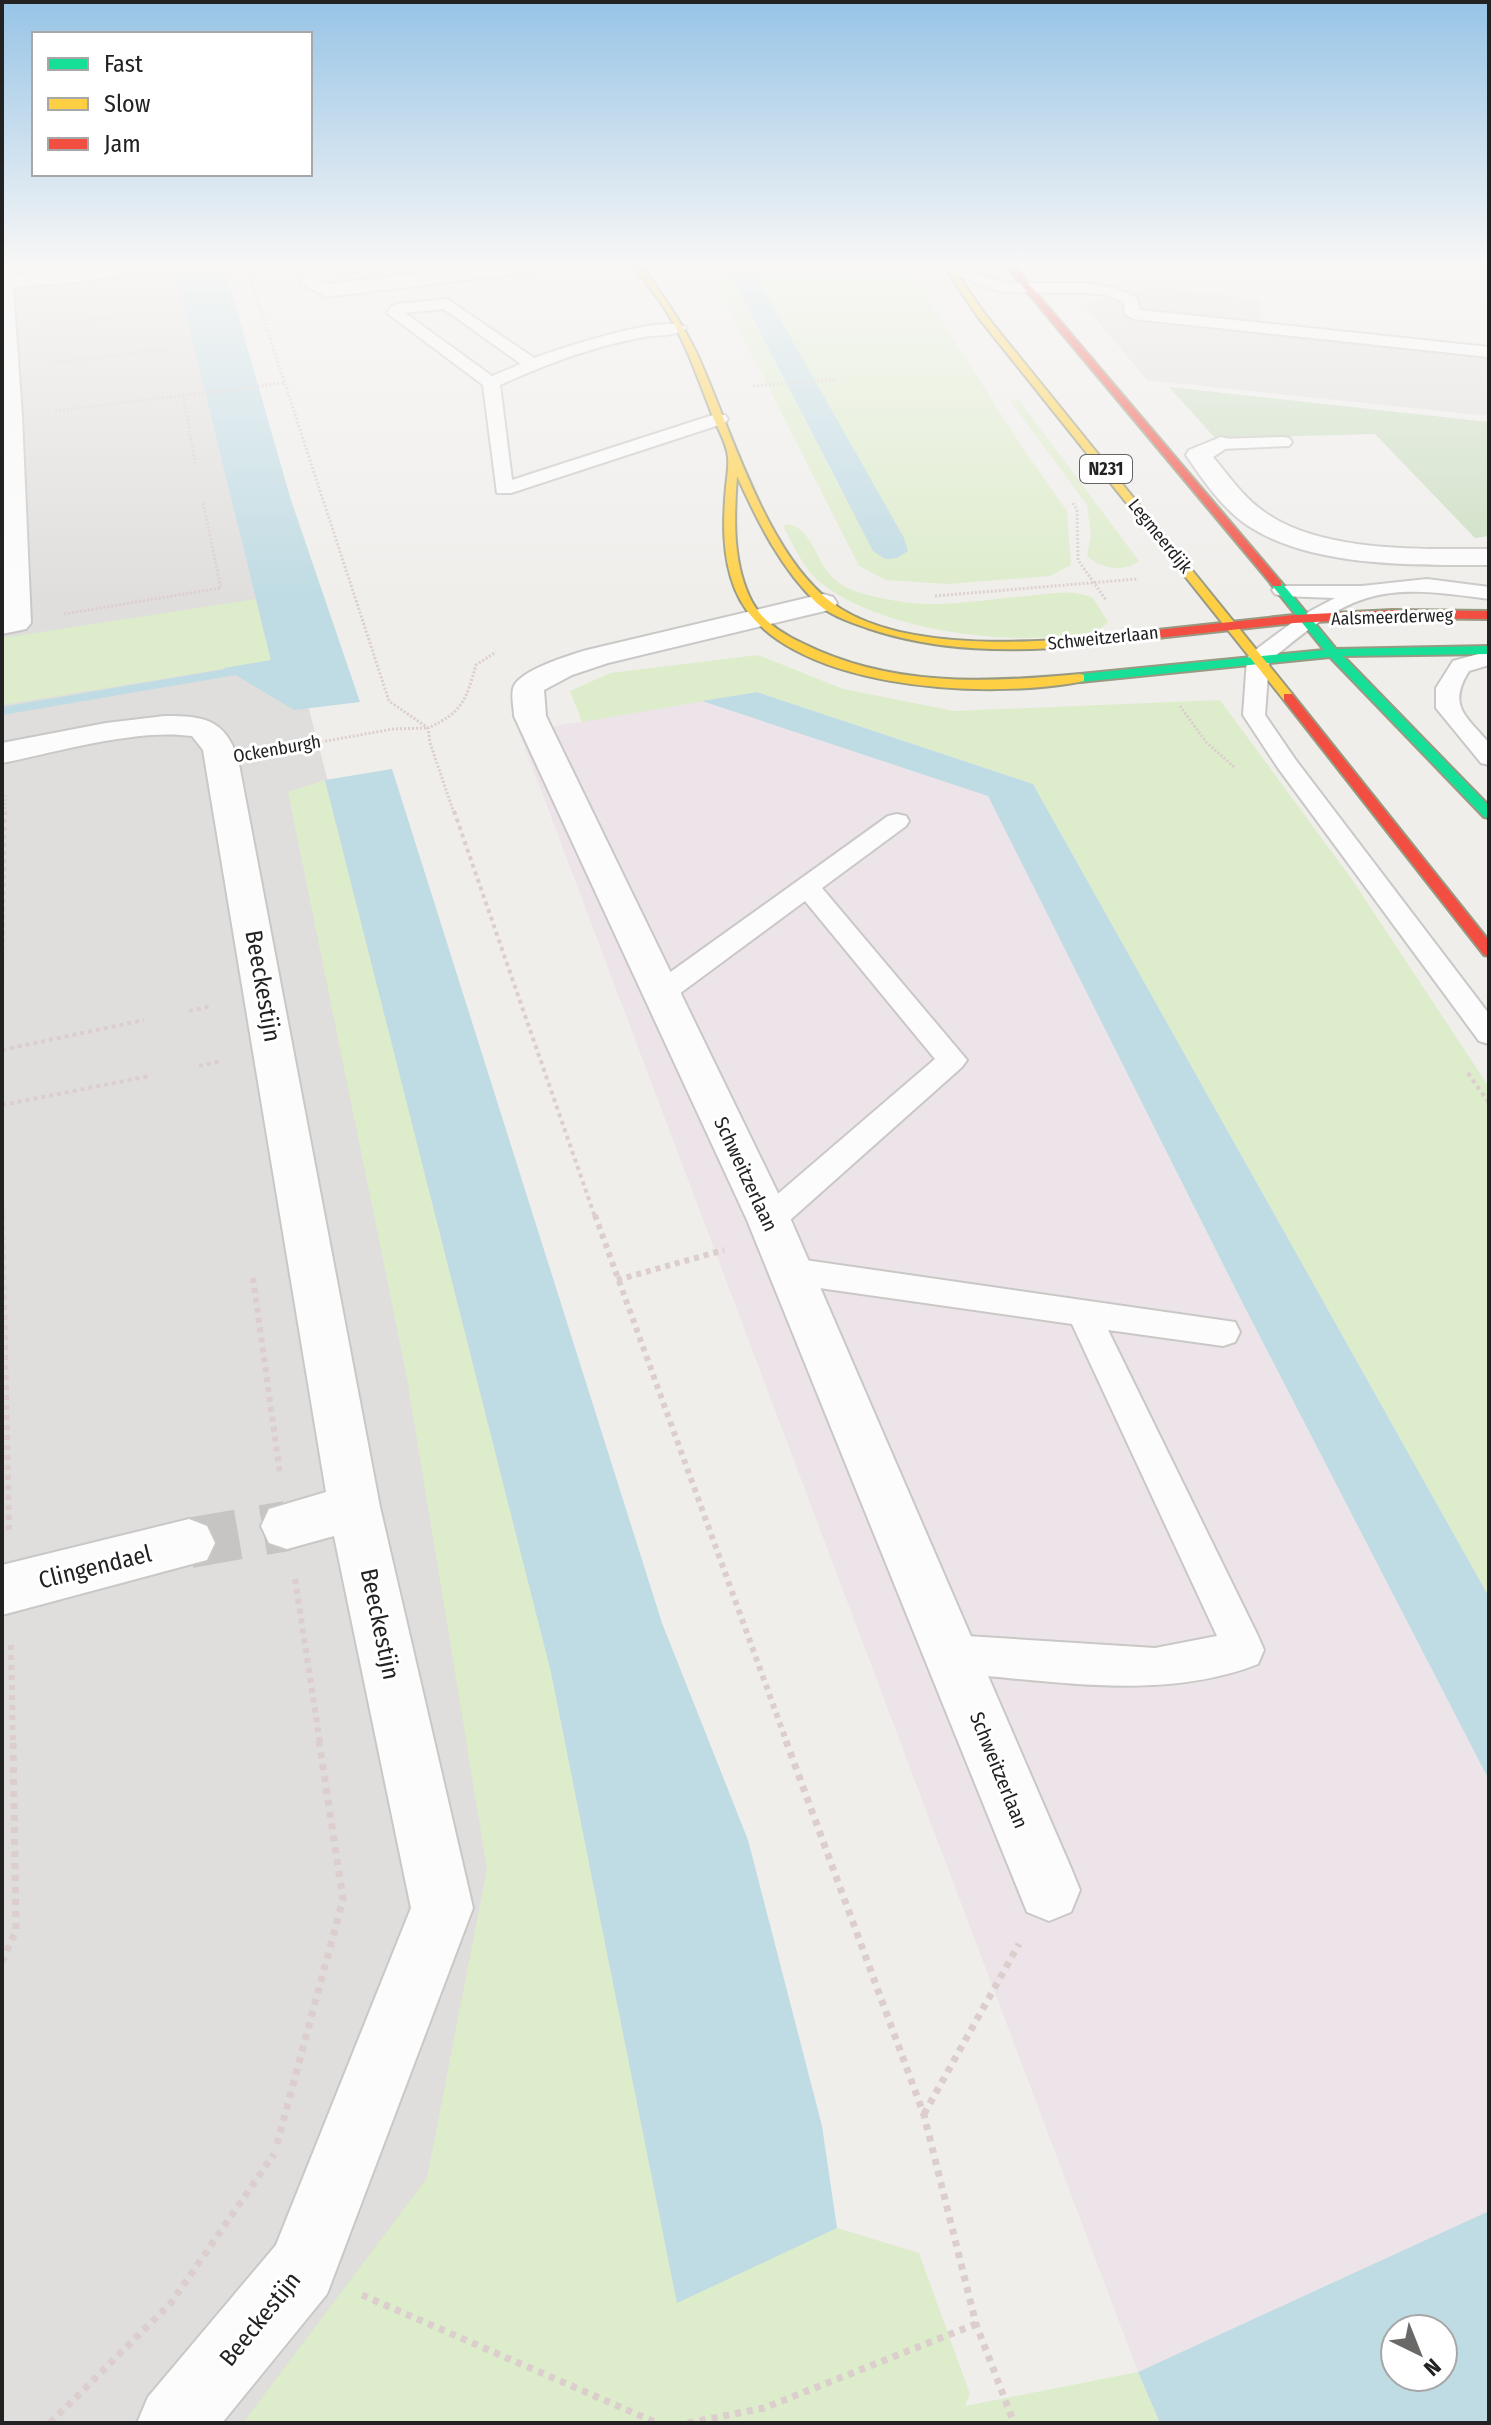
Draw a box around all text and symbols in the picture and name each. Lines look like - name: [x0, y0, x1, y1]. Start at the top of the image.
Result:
- legend: [32, 32, 312, 176]
- text: Fast: [104, 50, 143, 78]
- text: Slow: [104, 90, 151, 118]
- text: Jam: [104, 130, 141, 158]
- road number: N231: [1080, 455, 1132, 483]
- street label: Legmeerdijk: [1123, 494, 1197, 578]
- street label: Aalsmeerderweg: [1331, 604, 1454, 630]
- street label: Schweitzerlaan: [1047, 621, 1159, 655]
- street label: Ockenburgh: [231, 730, 323, 768]
- street label: Beeckestijn: [239, 928, 287, 1044]
- street label: Schweitzerlaan: [709, 1113, 783, 1235]
- street label: Clingendael: [36, 1539, 154, 1595]
- street label: Beeckestijn: [355, 1566, 405, 1682]
- street label: Schweitzerlaan: [965, 1708, 1033, 1832]
- street label: Beeckestijn: [214, 2266, 306, 2372]
- north arrow: [1379, 2313, 1459, 2393]
- text: N: [1418, 2353, 1446, 2382]

